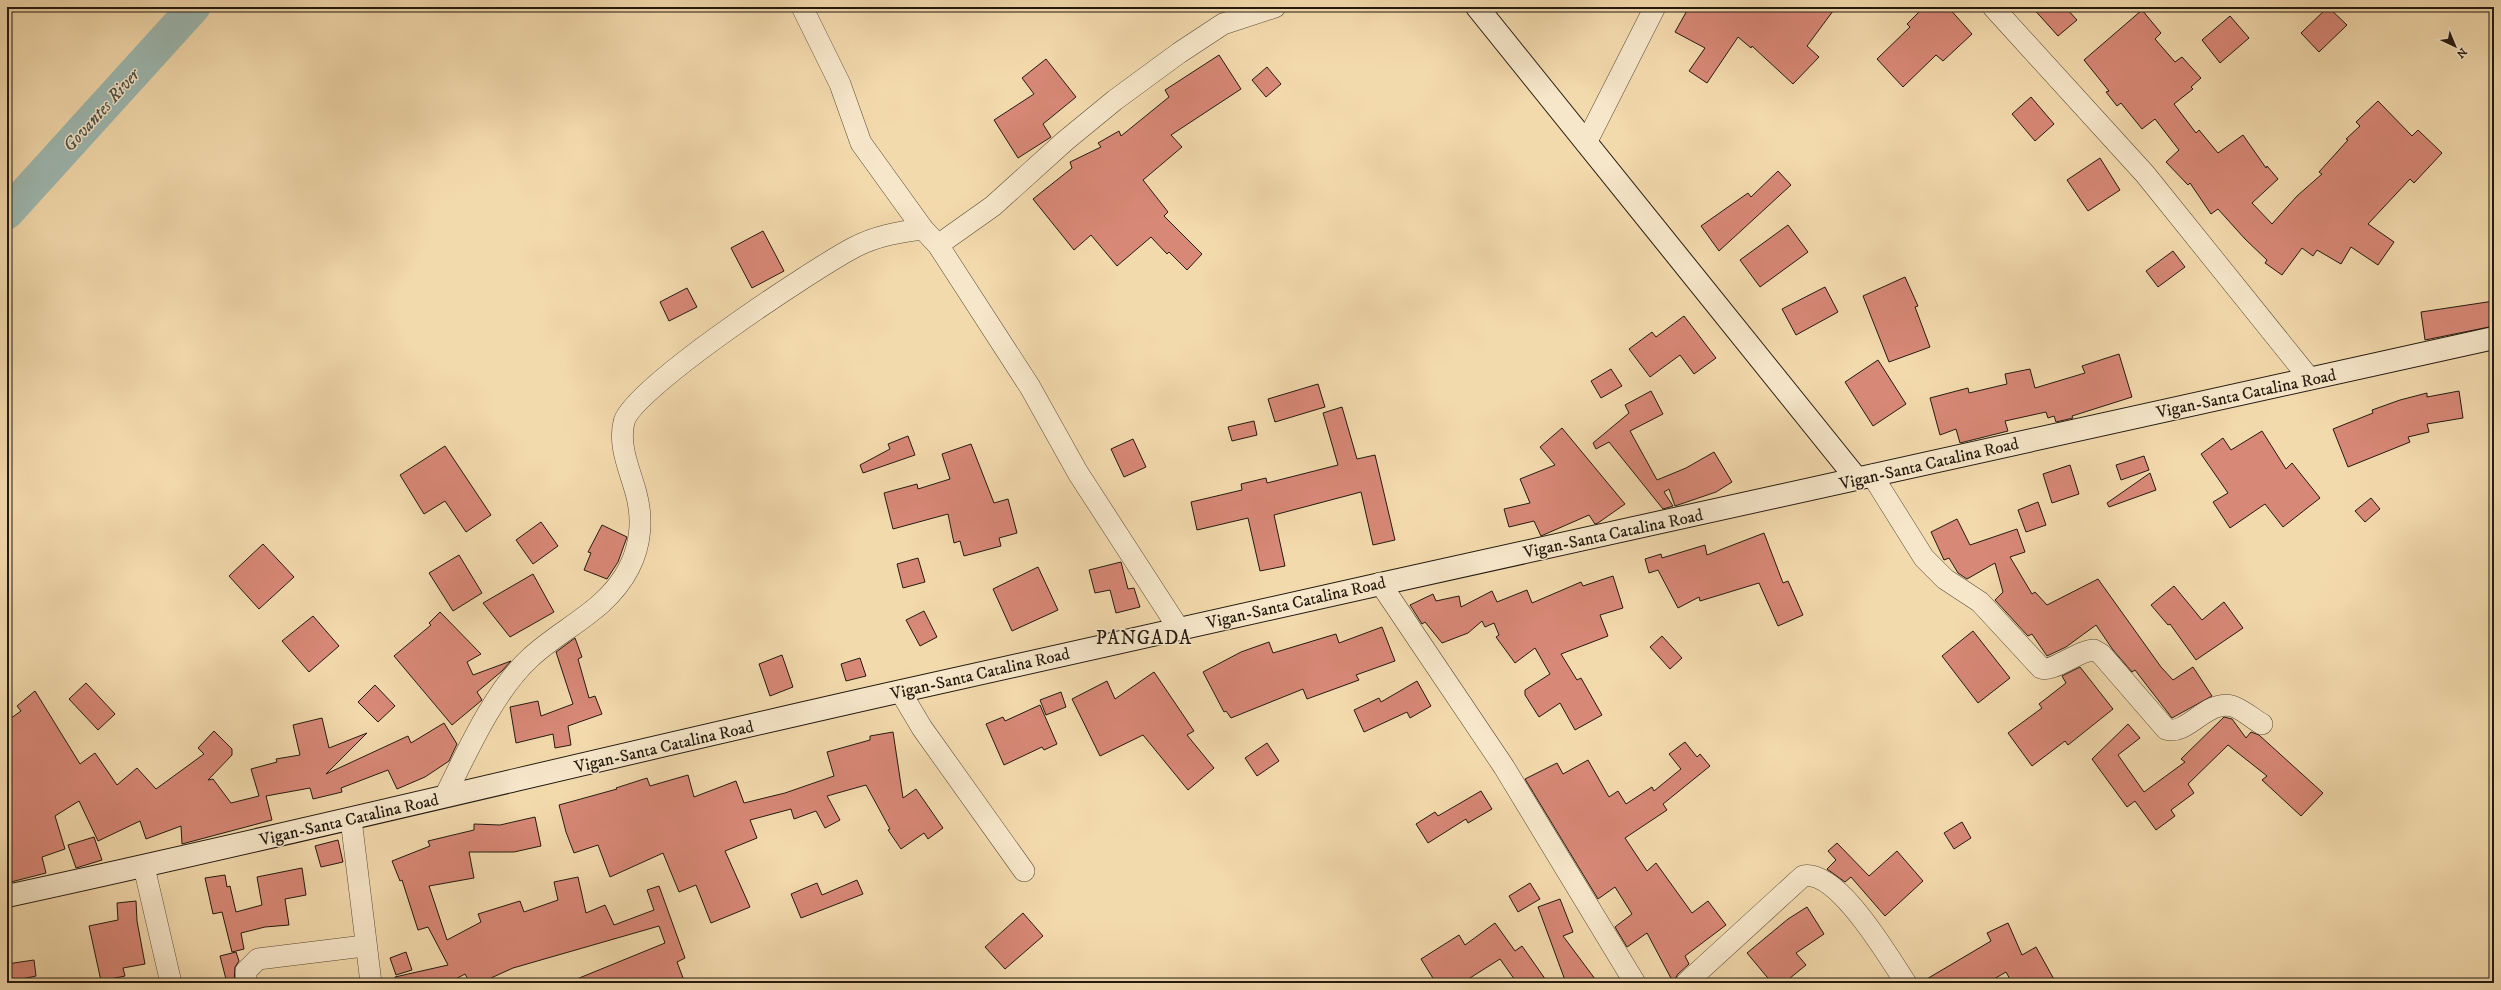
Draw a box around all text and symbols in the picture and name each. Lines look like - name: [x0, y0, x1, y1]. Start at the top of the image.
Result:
- north arrow: [2435, 26, 2475, 66]
- text: N: [2453, 44, 2469, 61]
- water label: Govantes River: [59, 63, 146, 157]
- street label: Vigan-Santa Catalina Road: [2153, 364, 2339, 424]
- street label: Vigan-Santa Catalina Road: [1837, 433, 2021, 496]
- street label: Vigan-Santa Catalina Road: [1520, 504, 1706, 564]
- street label: Vigan-Santa Catalina Road: [1204, 572, 1388, 635]
- district label: PANGADA: [1096, 627, 1192, 650]
- street label: Vigan-Santa Catalina Road: [888, 643, 1072, 706]
- street label: Vigan-Santa Catalina Road: [572, 716, 756, 779]
- street label: Vigan-Santa Catalina Road: [257, 789, 441, 852]

